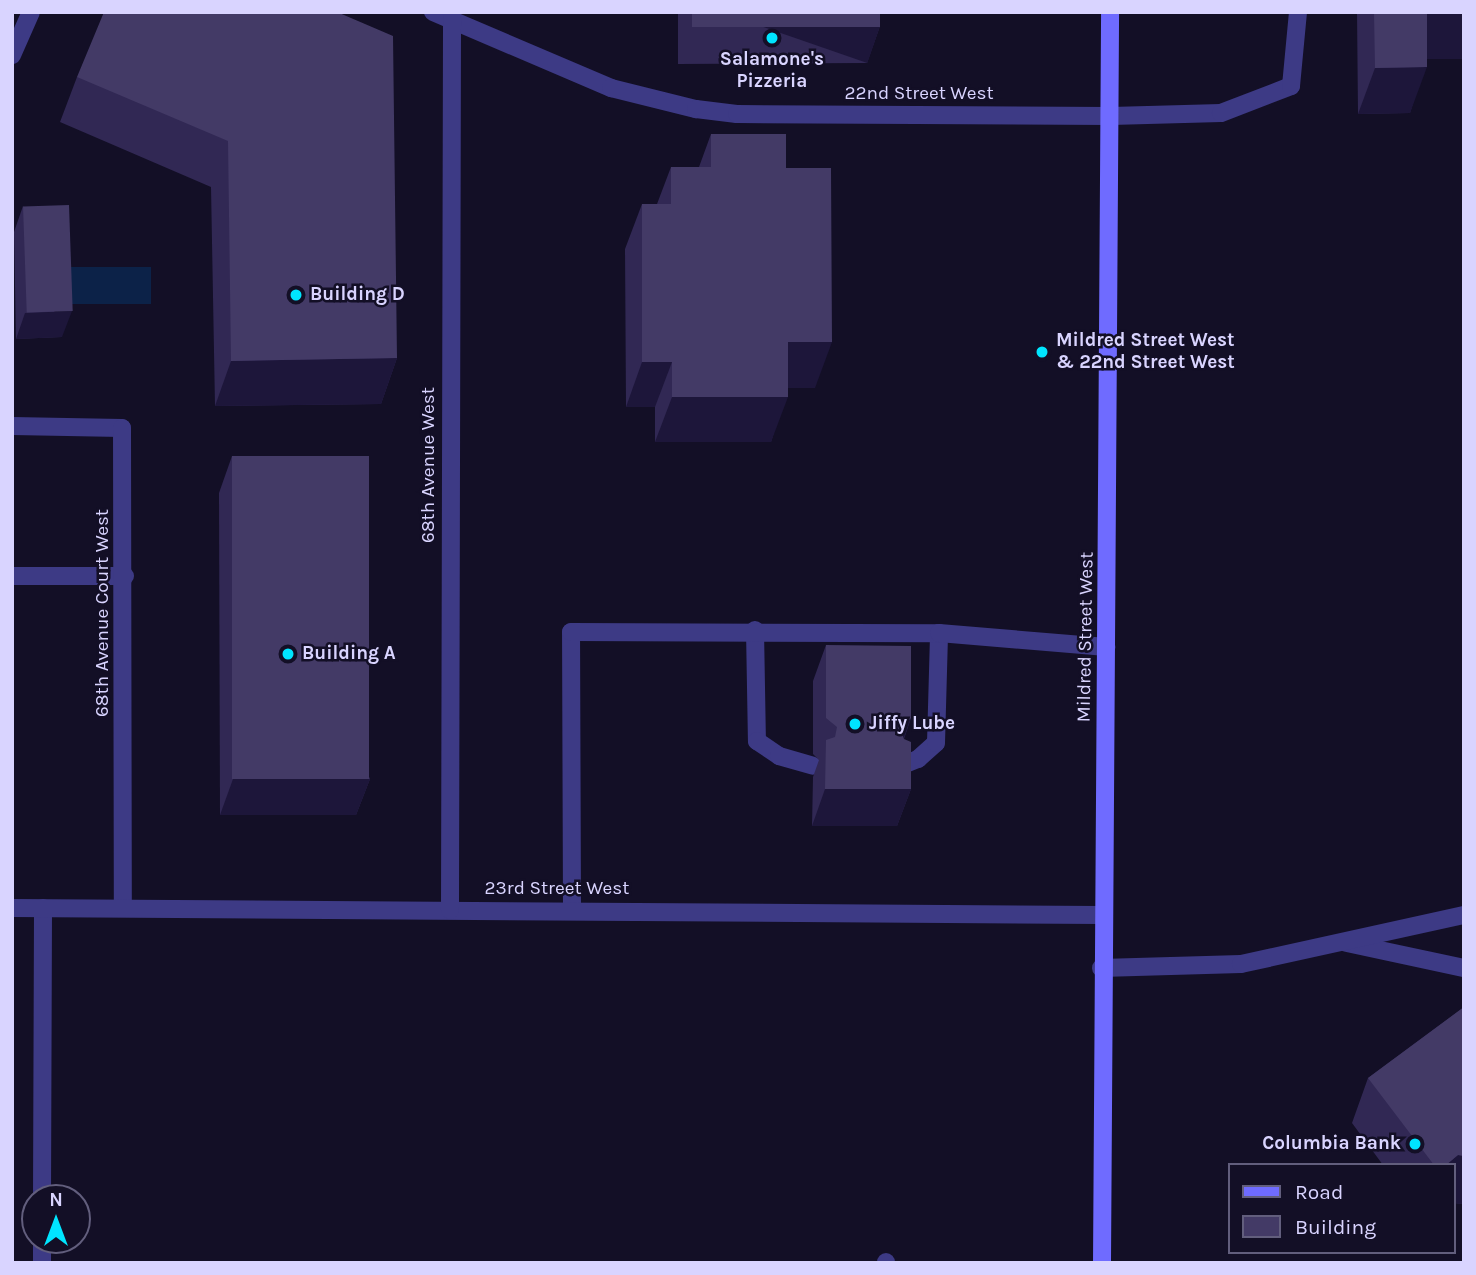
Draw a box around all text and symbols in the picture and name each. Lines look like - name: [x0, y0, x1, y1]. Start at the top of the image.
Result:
- marker: Salamone's Pizzeria: [764, 30, 780, 46]
- place label: Salamone's Pizzeria: [720, 49, 824, 93]
- street label: 22nd Street West: [844, 83, 994, 105]
- place label: Building D: [310, 284, 405, 306]
- marker: Building D: [288, 287, 304, 303]
- place label: Mildred Street West & 22nd Street West: [1056, 330, 1235, 374]
- marker: Mildred Street West & 22nd Street West: [1034, 344, 1050, 360]
- street label: 68th Avenue West: [418, 387, 440, 543]
- street label: 68th Avenue Court West: [92, 509, 114, 717]
- street label: Mildred Street West: [1073, 551, 1099, 723]
- place label: Building A: [302, 643, 396, 665]
- marker: Building A: [280, 646, 296, 662]
- place label: Jiffy Lube: [869, 713, 955, 735]
- marker: Jiffy Lube: [847, 716, 863, 732]
- street label: 23rd Street West: [485, 878, 629, 900]
- place label: Columbia Bank: [1262, 1133, 1401, 1155]
- marker: Columbia Bank: [1407, 1136, 1423, 1152]
- legend: [1228, 1163, 1455, 1254]
- text: Road: [1295, 1180, 1343, 1204]
- north arrow: [21, 1184, 91, 1254]
- text: N: [49, 1189, 63, 1211]
- text: Building: [1295, 1215, 1376, 1239]

